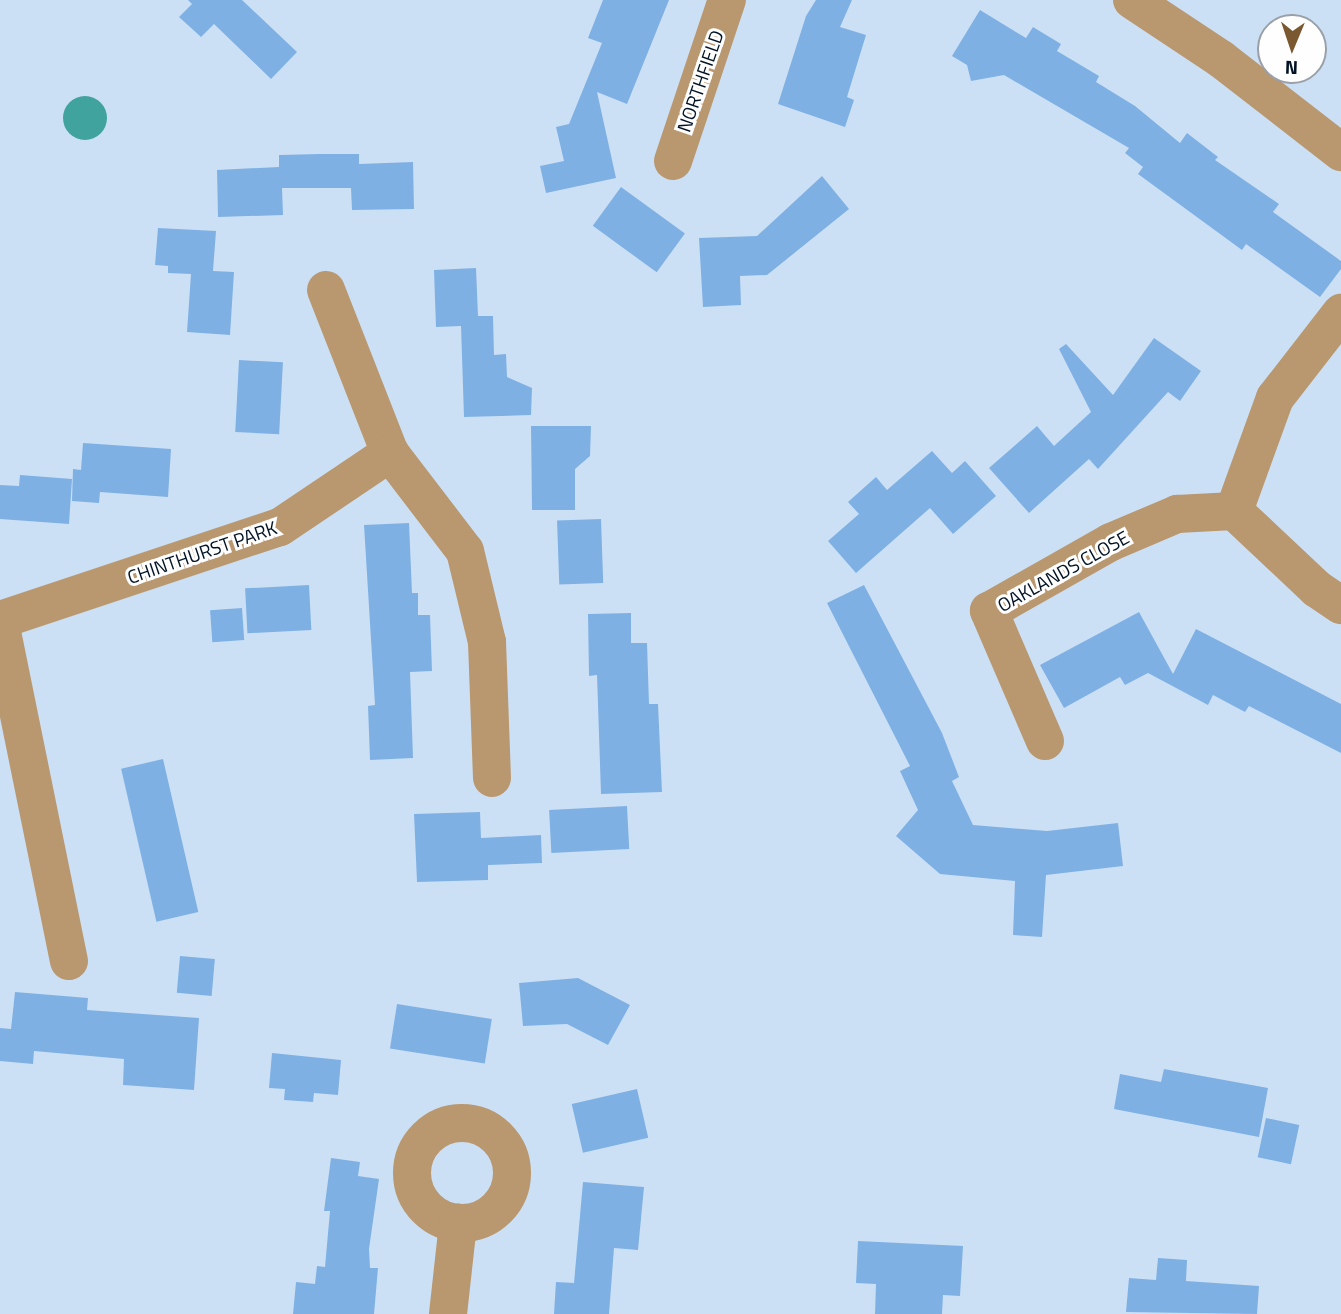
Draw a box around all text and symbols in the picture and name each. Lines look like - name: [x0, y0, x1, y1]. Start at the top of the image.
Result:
- north arrow: [1257, 14, 1327, 84]
- street label: NORTHFIELD: [672, 27, 728, 135]
- text: N: [1284, 54, 1298, 83]
- street label: CHINTHURST PARK: [124, 516, 280, 588]
- street label: OAKLANDS CLOSE: [993, 525, 1133, 617]

